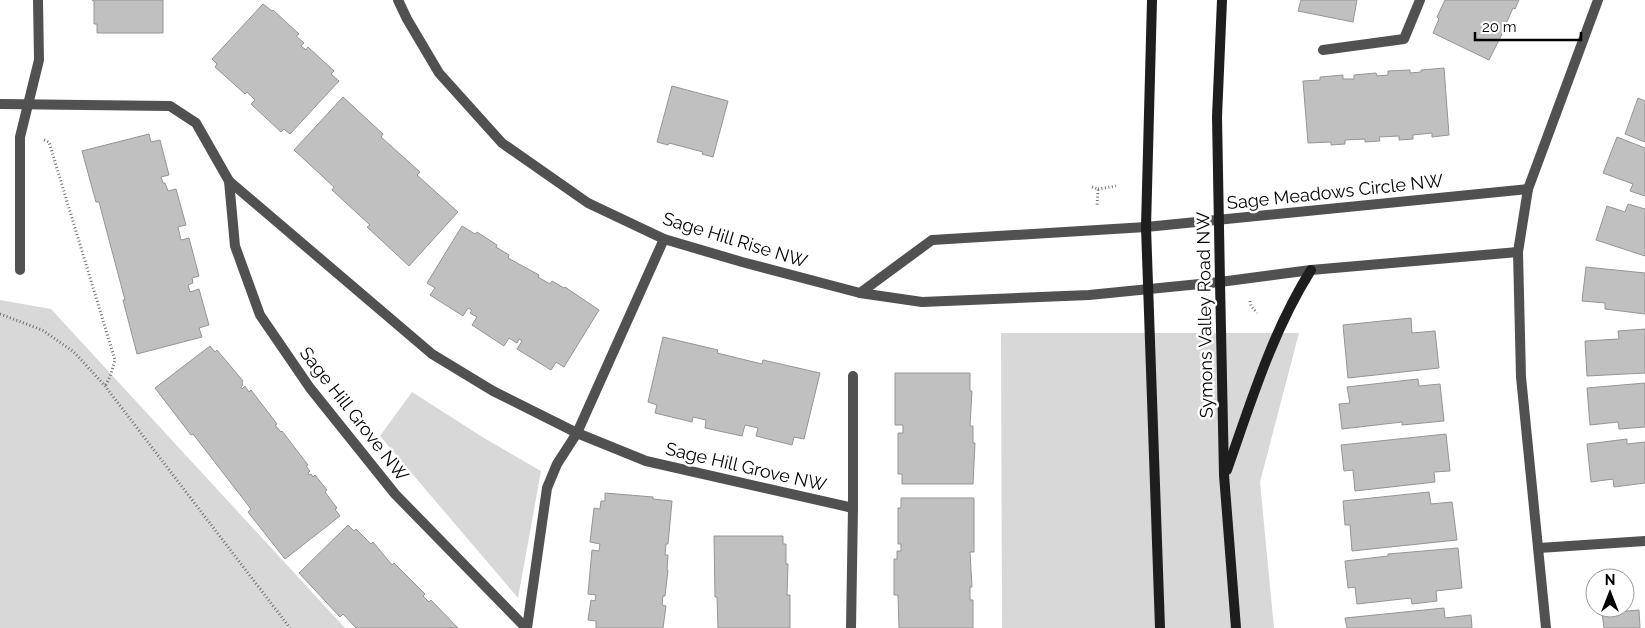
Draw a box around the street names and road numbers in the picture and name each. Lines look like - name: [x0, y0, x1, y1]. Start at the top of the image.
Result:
- street label: Sage Meadows Circle NW: [1226, 170, 1444, 213]
- street label: Sage Hill Rise NW: [660, 208, 810, 272]
- street label: Symons Valley Road NW: [1192, 212, 1217, 418]
- street label: Sage Hill Grove NW: [295, 342, 413, 485]
- street label: Sage Hill Grove NW: [664, 438, 829, 495]

